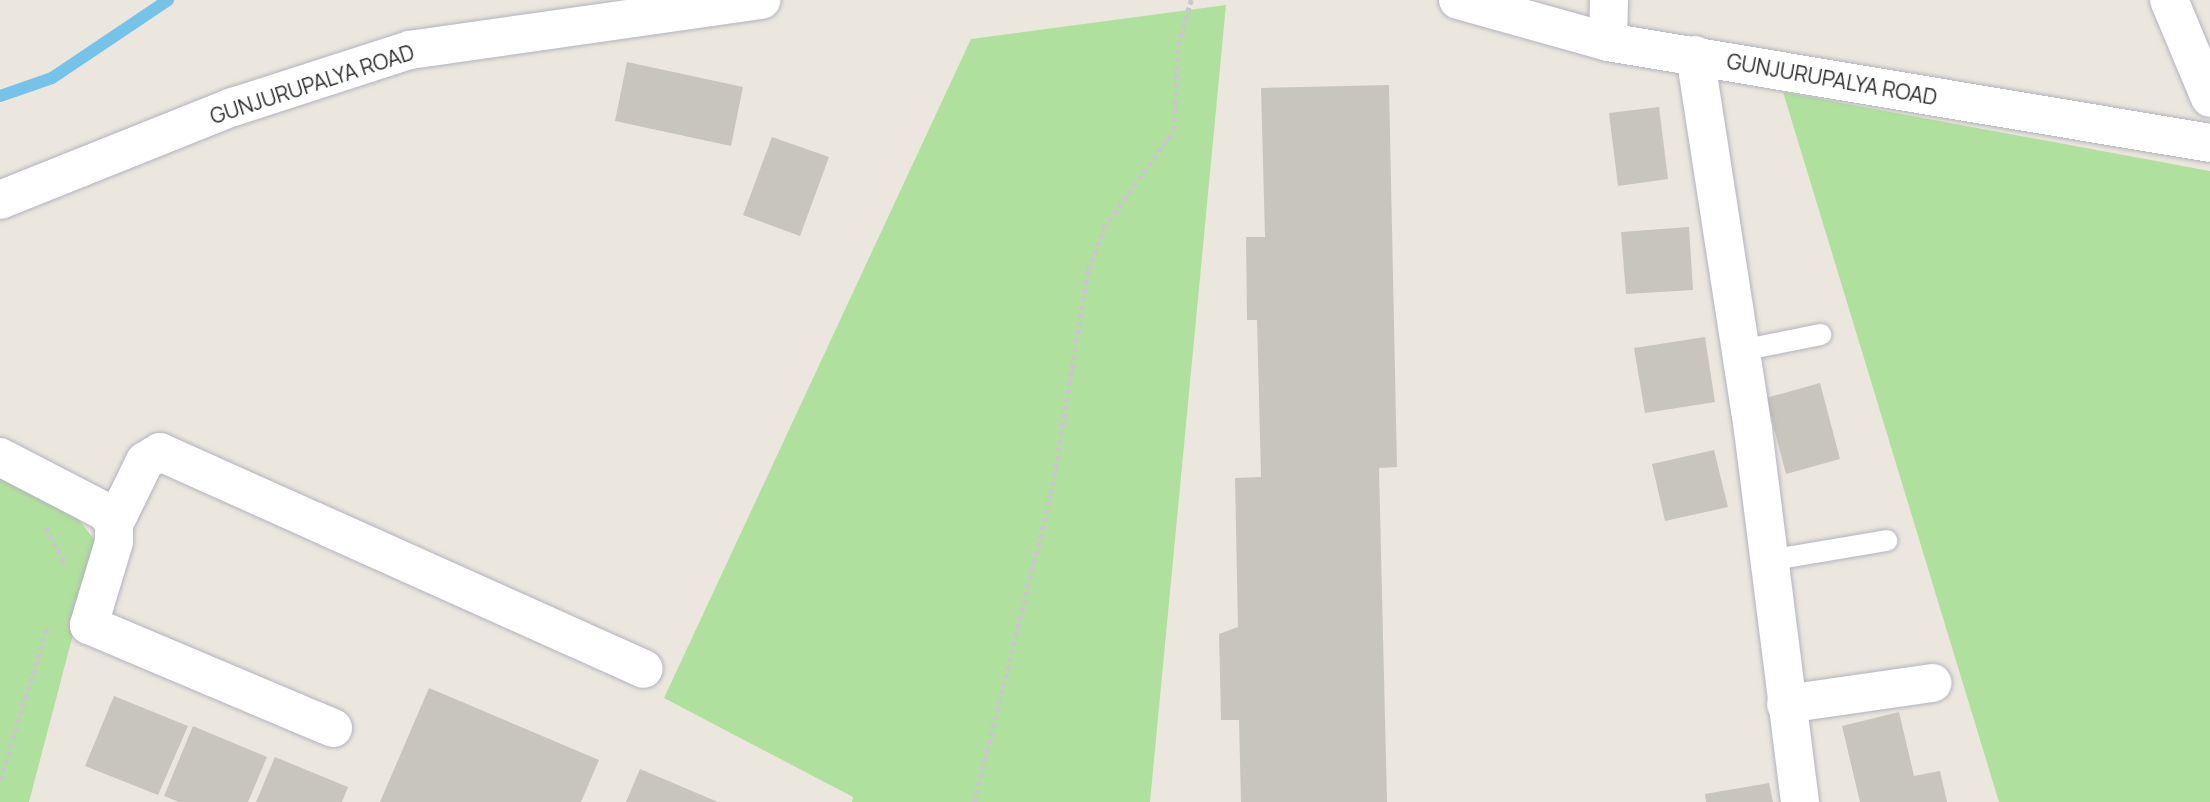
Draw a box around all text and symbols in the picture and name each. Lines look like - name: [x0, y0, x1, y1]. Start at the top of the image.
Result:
- street label: GUNJURUPALYA ROAD: [207, 39, 417, 129]
- street label: GUNJURUPALYA ROAD: [1725, 48, 1939, 110]

